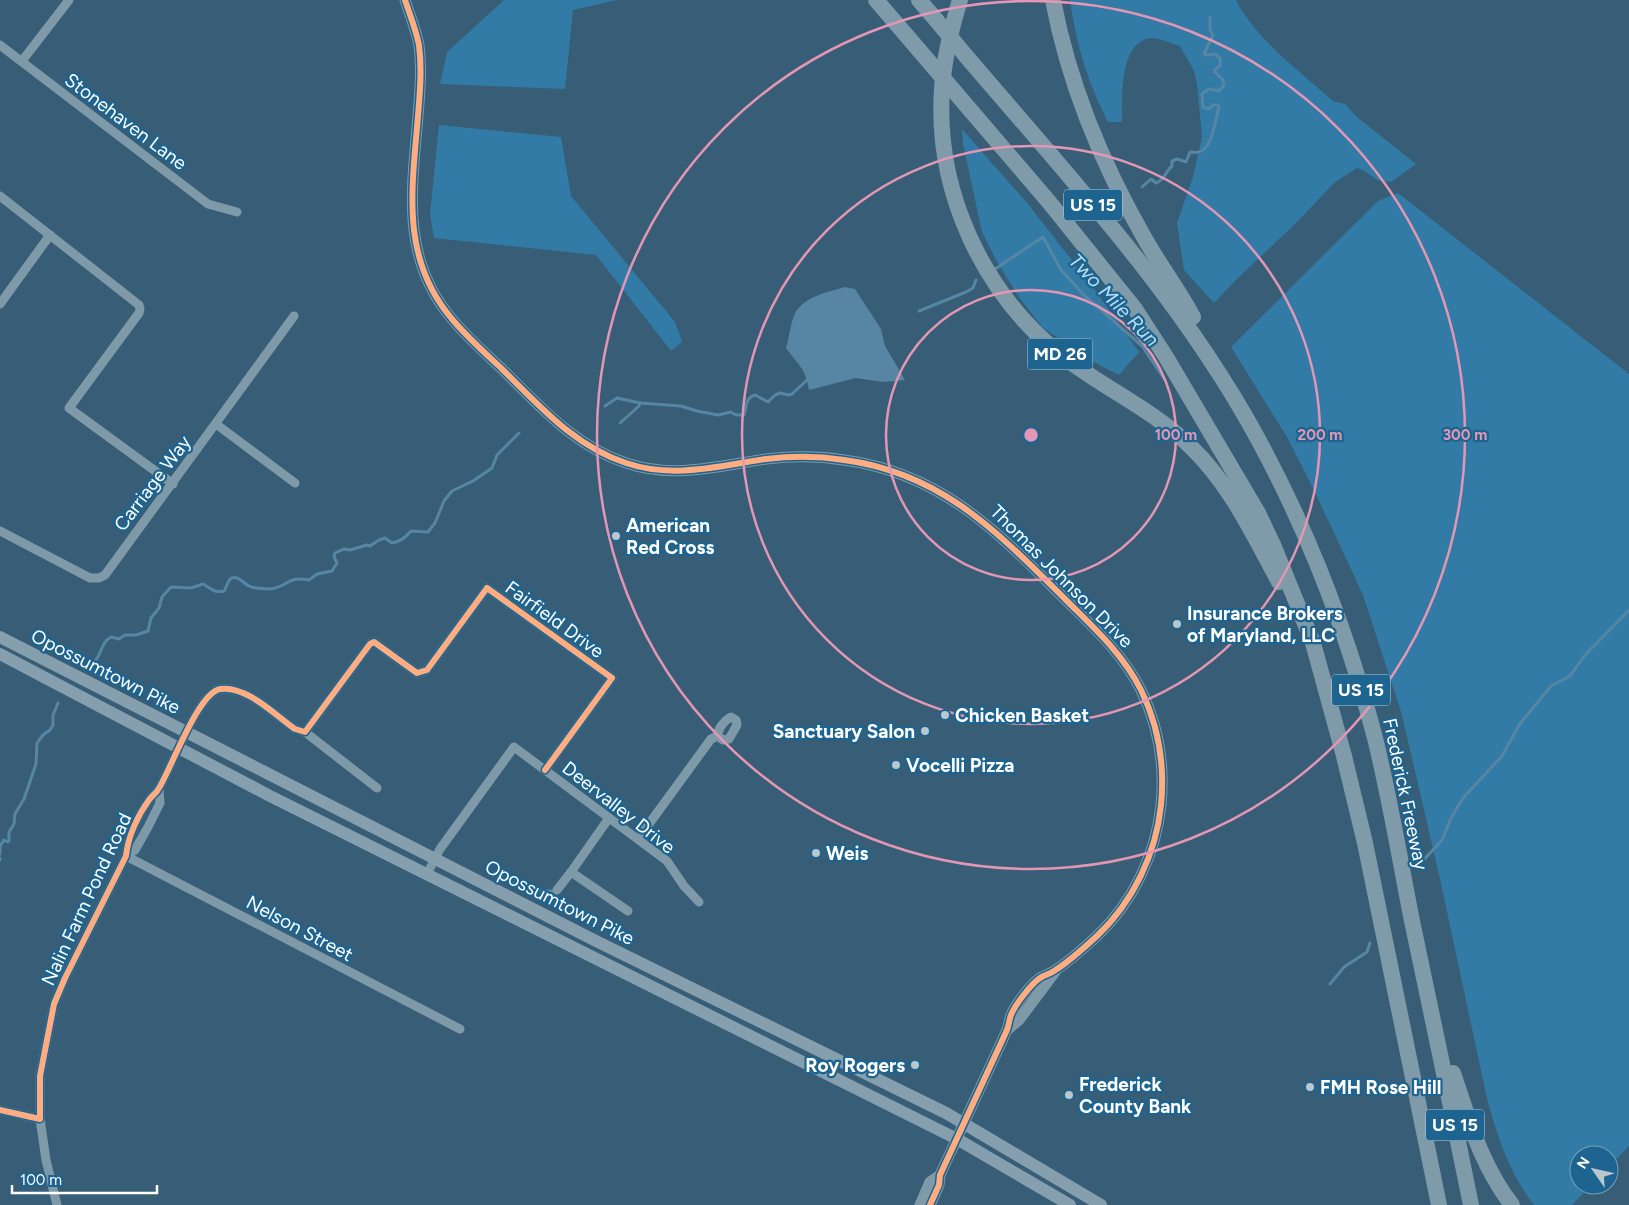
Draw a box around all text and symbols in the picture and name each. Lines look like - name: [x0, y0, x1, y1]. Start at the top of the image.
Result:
- street label: Stonehaven Lane: [60, 68, 191, 175]
- road number: US 15: [1064, 190, 1122, 220]
- water label: Two Mile Run: [1064, 249, 1164, 351]
- road number: MD 26: [1028, 338, 1092, 369]
- centre of rings: [1022, 426, 1040, 444]
- text: 100 m: [1155, 426, 1197, 444]
- text: 200 m: [1298, 426, 1342, 444]
- text: 300 m: [1443, 426, 1487, 444]
- street label: Carriage Way: [109, 431, 196, 536]
- street label: Thomas Johnson Drive: [985, 500, 1138, 653]
- place label: American Red Cross: [626, 514, 714, 559]
- marker: American Red Cross: [610, 530, 622, 542]
- street label: Fairfield Drive: [501, 576, 609, 663]
- place label: Insurance Brokers of Maryland, LLC: [1187, 602, 1343, 647]
- marker: Insurance Brokers of Maryland, LLC: [1171, 618, 1183, 630]
- street label: Opossumtown Pike: [27, 624, 184, 719]
- road number: US 15: [1332, 674, 1390, 706]
- place label: Chicken Basket: [955, 704, 1089, 727]
- marker: Chicken Basket: [939, 709, 951, 721]
- street label: Frederick Freeway: [1378, 716, 1433, 872]
- place label: Sanctuary Salon: [773, 720, 915, 743]
- marker: Sanctuary Salon: [919, 725, 931, 737]
- place label: Vocelli Pizza: [906, 754, 1014, 777]
- street label: Deervalley Drive: [558, 756, 680, 859]
- marker: Vocelli Pizza: [890, 759, 902, 771]
- street label: Nalin Farm Pond Road: [36, 809, 136, 989]
- place label: Weis: [826, 842, 868, 865]
- marker: Weis: [810, 847, 822, 859]
- street label: Opossumtown Pike: [481, 855, 638, 950]
- street label: Nelson Street: [242, 891, 357, 966]
- place label: Roy Rogers: [805, 1054, 905, 1077]
- marker: Roy Rogers: [909, 1059, 921, 1071]
- place label: Frederick County Bank: [1079, 1073, 1192, 1118]
- place label: FMH Rose Hill: [1320, 1076, 1441, 1099]
- marker: FMH Rose Hill: [1304, 1081, 1316, 1093]
- marker: Frederick County Bank: [1063, 1089, 1075, 1101]
- road number: US 15: [1426, 1110, 1484, 1140]
- north arrow: [1569, 1145, 1619, 1195]
- text: N: [1574, 1154, 1594, 1172]
- scale bar: [12, 1162, 158, 1194]
- text: 100 m: [20, 1171, 62, 1189]

